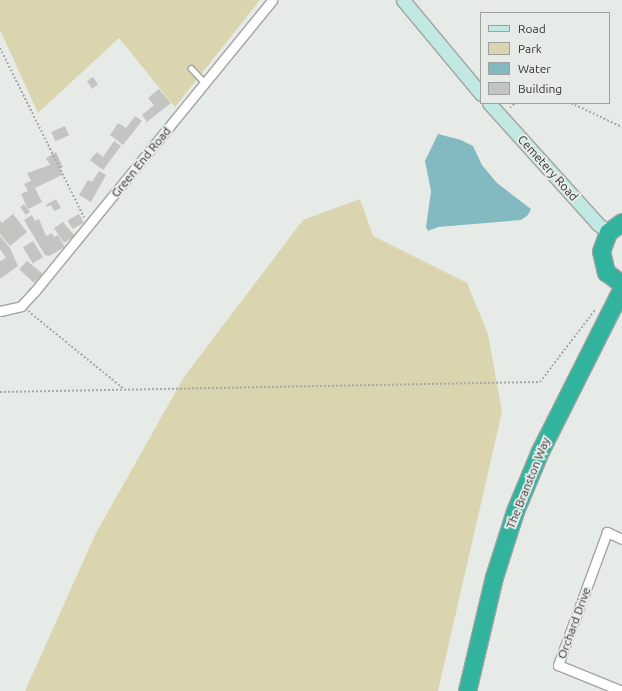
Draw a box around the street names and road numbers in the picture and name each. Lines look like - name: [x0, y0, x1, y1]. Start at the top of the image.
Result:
- street label: Green End Road: [108, 124, 174, 200]
- street label: Cemetery Road: [515, 132, 581, 204]
- street label: The Branston Way: [503, 435, 553, 531]
- street label: Orchard Drive: [554, 585, 594, 661]

